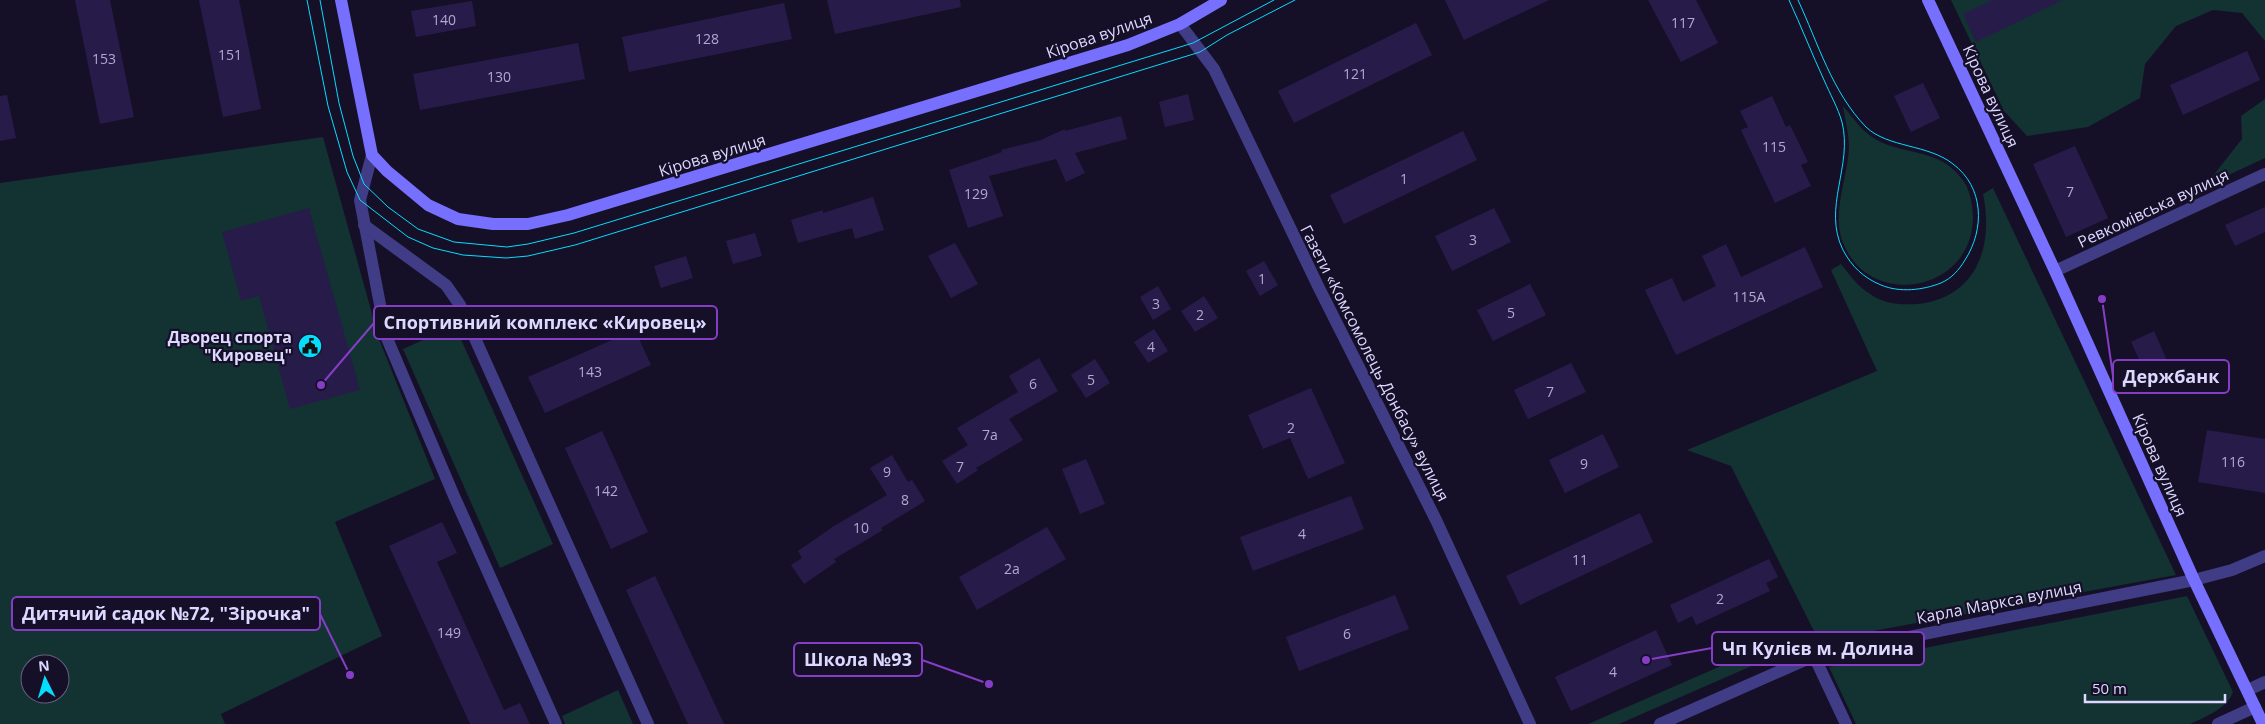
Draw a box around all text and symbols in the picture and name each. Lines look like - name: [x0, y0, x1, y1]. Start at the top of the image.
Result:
- street label: Кірова вулиця: [1043, 7, 1155, 63]
- house number: 140: [432, 10, 456, 29]
- house number: 117: [1671, 13, 1695, 32]
- house number: 128: [695, 29, 719, 48]
- street label: Кірова вулиця: [1958, 41, 2024, 151]
- house number: 151: [218, 45, 242, 64]
- house number: 153: [92, 49, 116, 68]
- house number: 121: [1343, 64, 1367, 83]
- house number: 130: [487, 67, 511, 86]
- street label: Кірова вулиця: [656, 128, 768, 182]
- house number: 115: [1762, 137, 1786, 156]
- street label: Ревкомівська вулиця: [2074, 163, 2232, 253]
- house number: 1: [1400, 169, 1408, 188]
- house number: 7: [2066, 182, 2074, 201]
- house number: 129: [964, 184, 988, 203]
- street label: Газети «Комсомолець Донбасу» вулиця: [1295, 221, 1455, 505]
- house number: 3: [1469, 230, 1477, 249]
- house number: 1: [1258, 269, 1266, 288]
- house number: 115А: [1733, 287, 1766, 306]
- house number: 3: [1152, 294, 1160, 313]
- house number: 5: [1507, 303, 1515, 322]
- house number: 2: [1196, 305, 1204, 324]
- callout: Cпортивний комплекс «Кировец»: [374, 306, 717, 339]
- text: Cпортивний комплекс «Кировец»: [383, 310, 707, 334]
- place label: Дворец спорта "Кировец": [168, 326, 292, 366]
- public building icon: Дворец спорта "Кировец": [297, 333, 323, 359]
- house number: 4: [1147, 337, 1155, 356]
- callout: Держбанк: [2113, 360, 2229, 393]
- house number: 143: [578, 362, 602, 381]
- text: Держбанк: [2123, 364, 2220, 388]
- house number: 5: [1087, 370, 1095, 389]
- house number: 6: [1029, 374, 1037, 393]
- house number: 7: [1546, 382, 1554, 401]
- street label: Кірова вулиця: [2127, 410, 2193, 520]
- house number: 2: [1287, 418, 1295, 437]
- house number: 7а: [982, 425, 998, 444]
- house number: 116: [2221, 452, 2245, 471]
- house number: 9: [1580, 454, 1588, 473]
- house number: 7: [956, 457, 964, 476]
- house number: 9: [883, 462, 891, 481]
- house number: 142: [594, 481, 618, 500]
- house number: 8: [901, 490, 909, 509]
- house number: 10: [853, 518, 869, 537]
- house number: 4: [1298, 524, 1306, 543]
- house number: 11: [1572, 550, 1588, 569]
- house number: 2а: [1004, 559, 1020, 578]
- street label: Карла Маркса вулиця: [1914, 575, 2084, 629]
- house number: 2: [1716, 589, 1724, 608]
- callout: Дитячий садок №72, "Зірочка": [12, 597, 320, 630]
- text: Дитячий садок №72, "Зірочка": [22, 601, 310, 625]
- house number: 149: [437, 623, 461, 642]
- house number: 6: [1343, 624, 1351, 643]
- callout: Чп Кулієв м. Долина: [1712, 632, 1924, 665]
- text: Чп Кулієв м. Долина: [1722, 636, 1914, 660]
- callout: Школа №93: [794, 643, 922, 676]
- text: Школа №93: [804, 647, 912, 671]
- north arrow: [20, 654, 70, 704]
- text: N: [37, 656, 50, 676]
- house number: 4: [1609, 662, 1617, 681]
- scale bar: [2085, 672, 2225, 704]
- text: 50 m: [2092, 678, 2127, 698]

